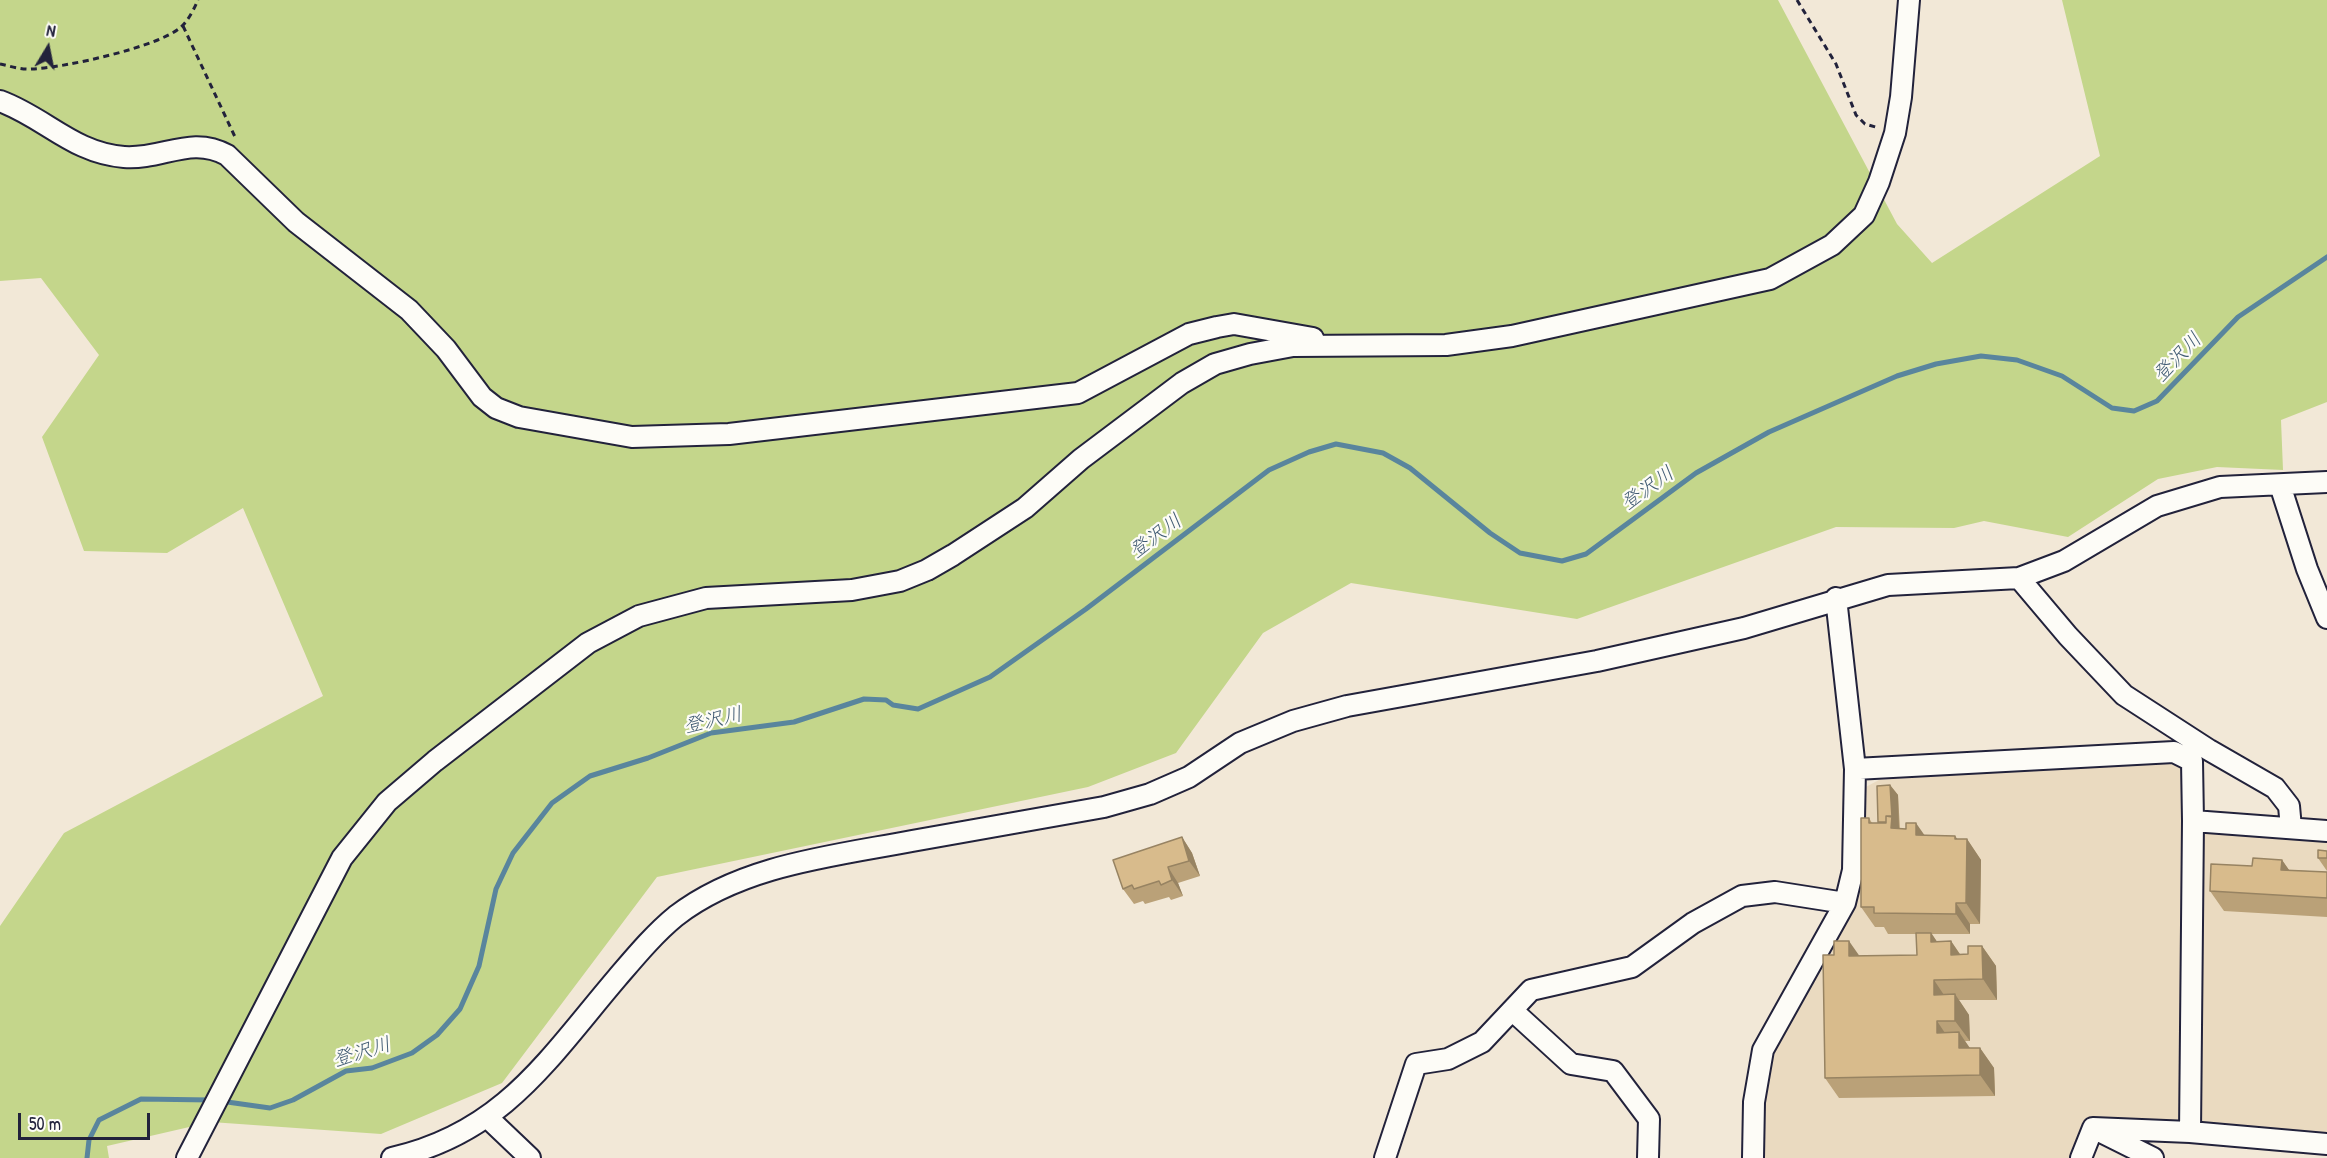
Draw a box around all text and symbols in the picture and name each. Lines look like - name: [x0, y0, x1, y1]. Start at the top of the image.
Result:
- north arrow: [18, 18, 78, 78]
- text: N: [45, 19, 57, 42]
- water label: 登沢川: [2149, 328, 2207, 388]
- water label: 登沢川: [1617, 462, 1679, 516]
- water label: 登沢川: [1125, 509, 1187, 565]
- water label: 登沢川: [681, 703, 745, 739]
- water label: 登沢川: [330, 1033, 394, 1073]
- scale bar: [21, 1101, 153, 1139]
- text: 50 m: [29, 1111, 61, 1136]

